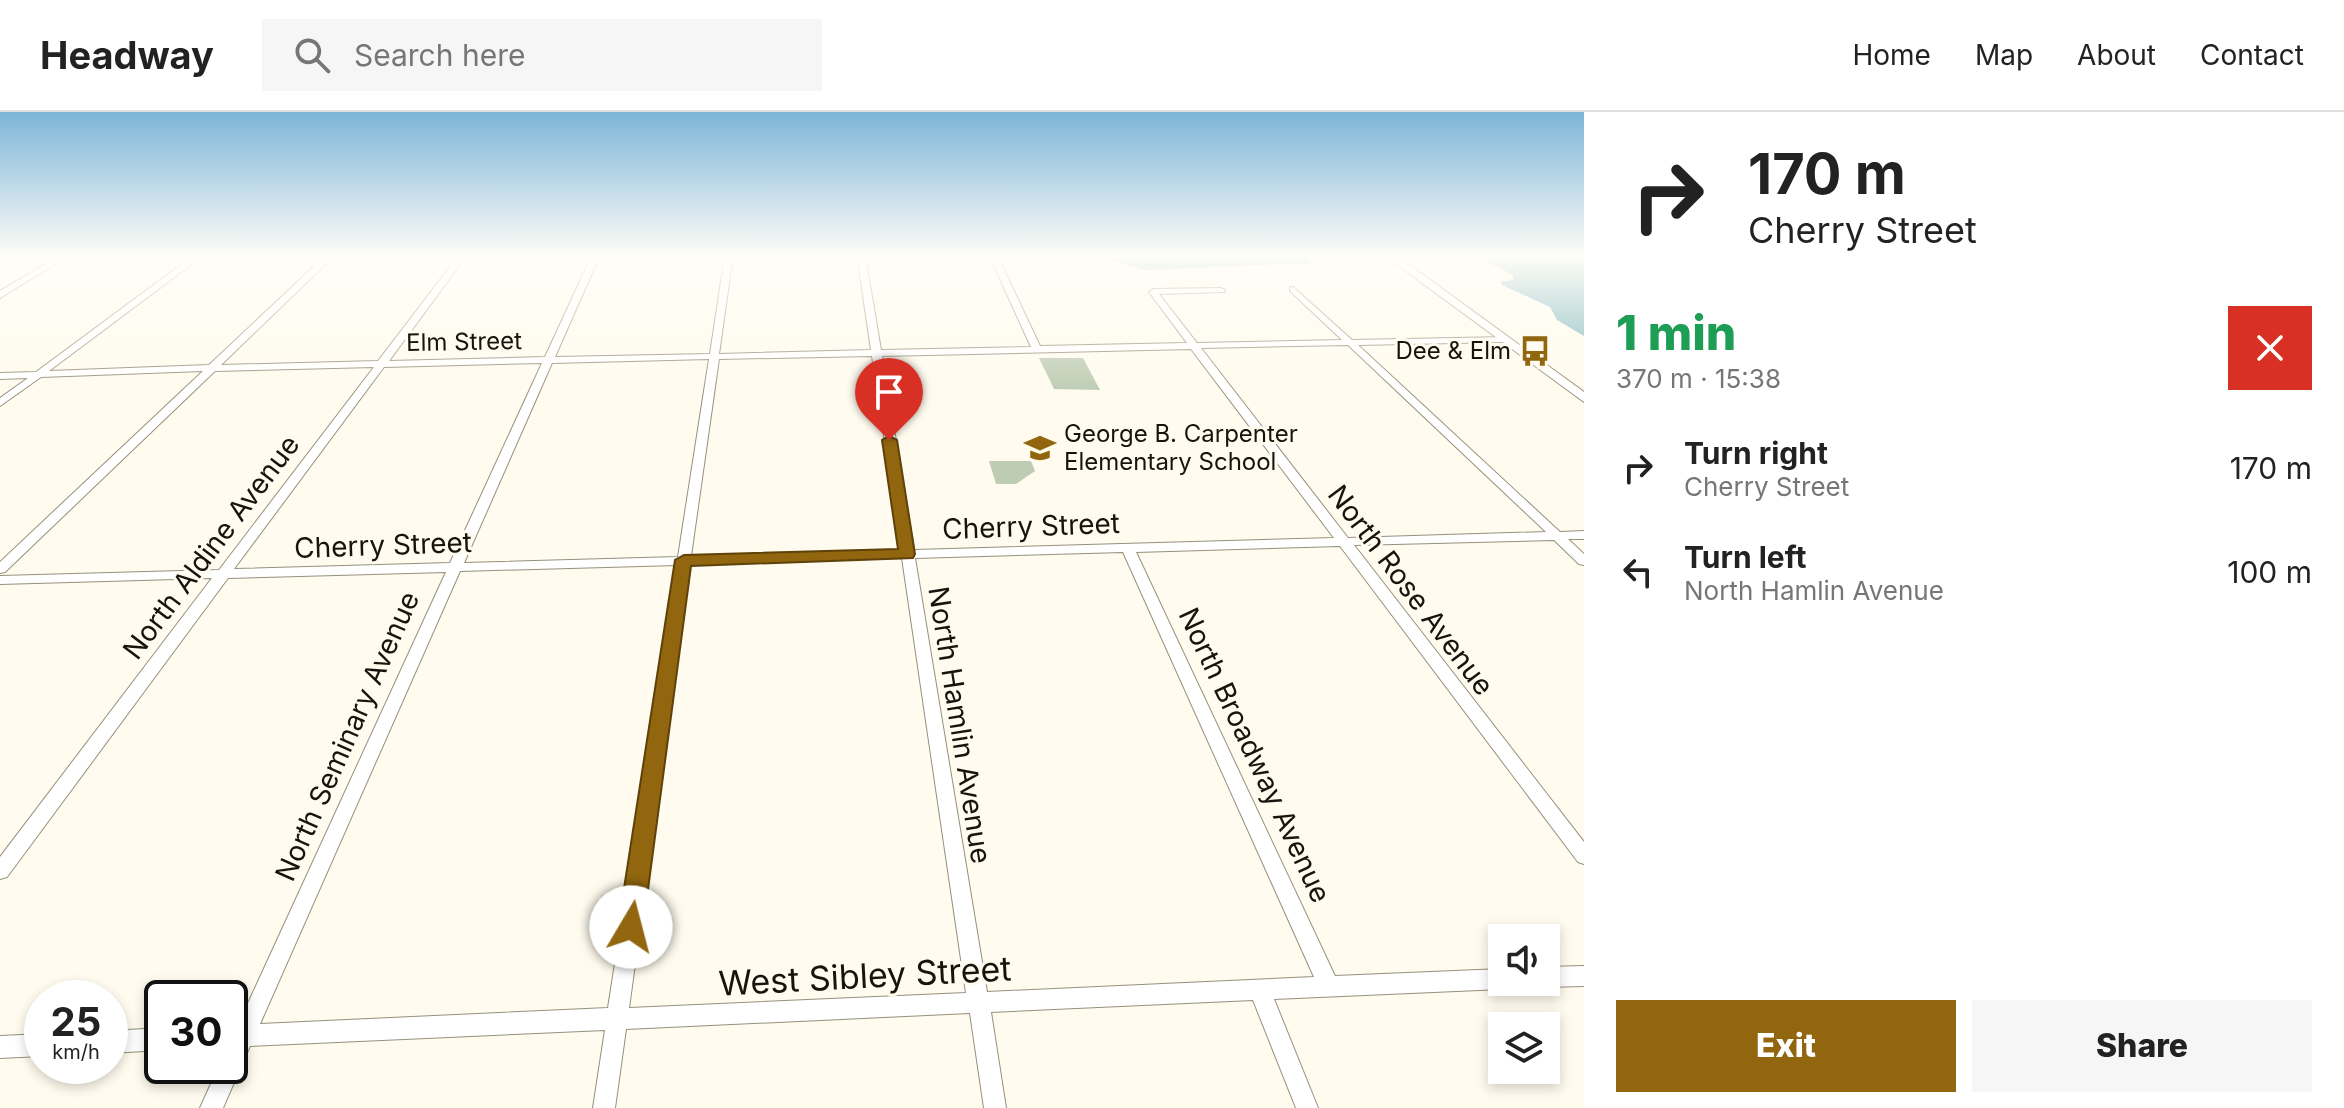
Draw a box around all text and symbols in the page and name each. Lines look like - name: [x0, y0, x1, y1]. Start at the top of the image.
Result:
- search box: [262, 19, 822, 91]
- text: Headway: [40, 32, 214, 78]
- icon: search: [290, 33, 334, 77]
- text: Search here: [354, 37, 525, 73]
- text: Home: [1852, 38, 1931, 72]
- text: Map: [1975, 38, 2033, 72]
- text: About: [2077, 38, 2156, 72]
- text: Contact: [2200, 38, 2304, 72]
- text: 170 m: [1748, 140, 1906, 208]
- icon: right: [1616, 144, 1720, 248]
- text: Cherry Street: [1748, 208, 1977, 252]
- text: 1 min: [1616, 303, 1736, 362]
- button: close: [2228, 306, 2312, 390]
- street label: Elm Street: [406, 326, 522, 357]
- bus stop icon: Dee & Elm: [1518, 334, 1552, 368]
- place label: Dee & Elm: [1395, 336, 1511, 365]
- pin: [855, 358, 923, 440]
- text: 370 m · 15:38: [1616, 363, 1781, 394]
- icon: arrive: [867, 370, 911, 414]
- place label: George B. Carpenter Elementary School: [1064, 419, 1298, 476]
- street label: North Aldine Avenue: [116, 428, 306, 666]
- school or university icon: George B. Carpenter Elementary School: [1023, 431, 1057, 465]
- text: Turn right: [1684, 435, 1828, 471]
- icon: right: [1616, 446, 1660, 490]
- text: 170 m: [2230, 450, 2312, 486]
- text: Cherry Street: [1684, 471, 1849, 502]
- street label: North Rose Avenue: [1321, 478, 1501, 702]
- street label: Cherry Street: [941, 506, 1121, 546]
- street label: Cherry Street: [293, 525, 473, 565]
- text: Turn left: [1684, 539, 1806, 575]
- icon: left: [1616, 550, 1660, 594]
- text: 100 m: [2227, 554, 2312, 590]
- text: North Hamlin Avenue: [1684, 575, 1944, 606]
- street label: North Hamlin Avenue: [921, 584, 999, 866]
- street label: North Seminary Avenue: [268, 586, 426, 886]
- street label: North Broadway Avenue: [1172, 602, 1338, 908]
- position arrow: [589, 885, 673, 969]
- map controls: [1488, 924, 1560, 1084]
- button: sound: [1488, 924, 1560, 996]
- street label: West Sibley Street: [718, 947, 1012, 1004]
- speed limit sign: 30: [144, 980, 248, 1084]
- text: 25: [51, 997, 101, 1046]
- button: Exit: [1616, 1000, 1956, 1092]
- button: Share: [1972, 1000, 2312, 1092]
- button: layers: [1488, 1012, 1560, 1084]
- text: km/h: [52, 1040, 100, 1064]

